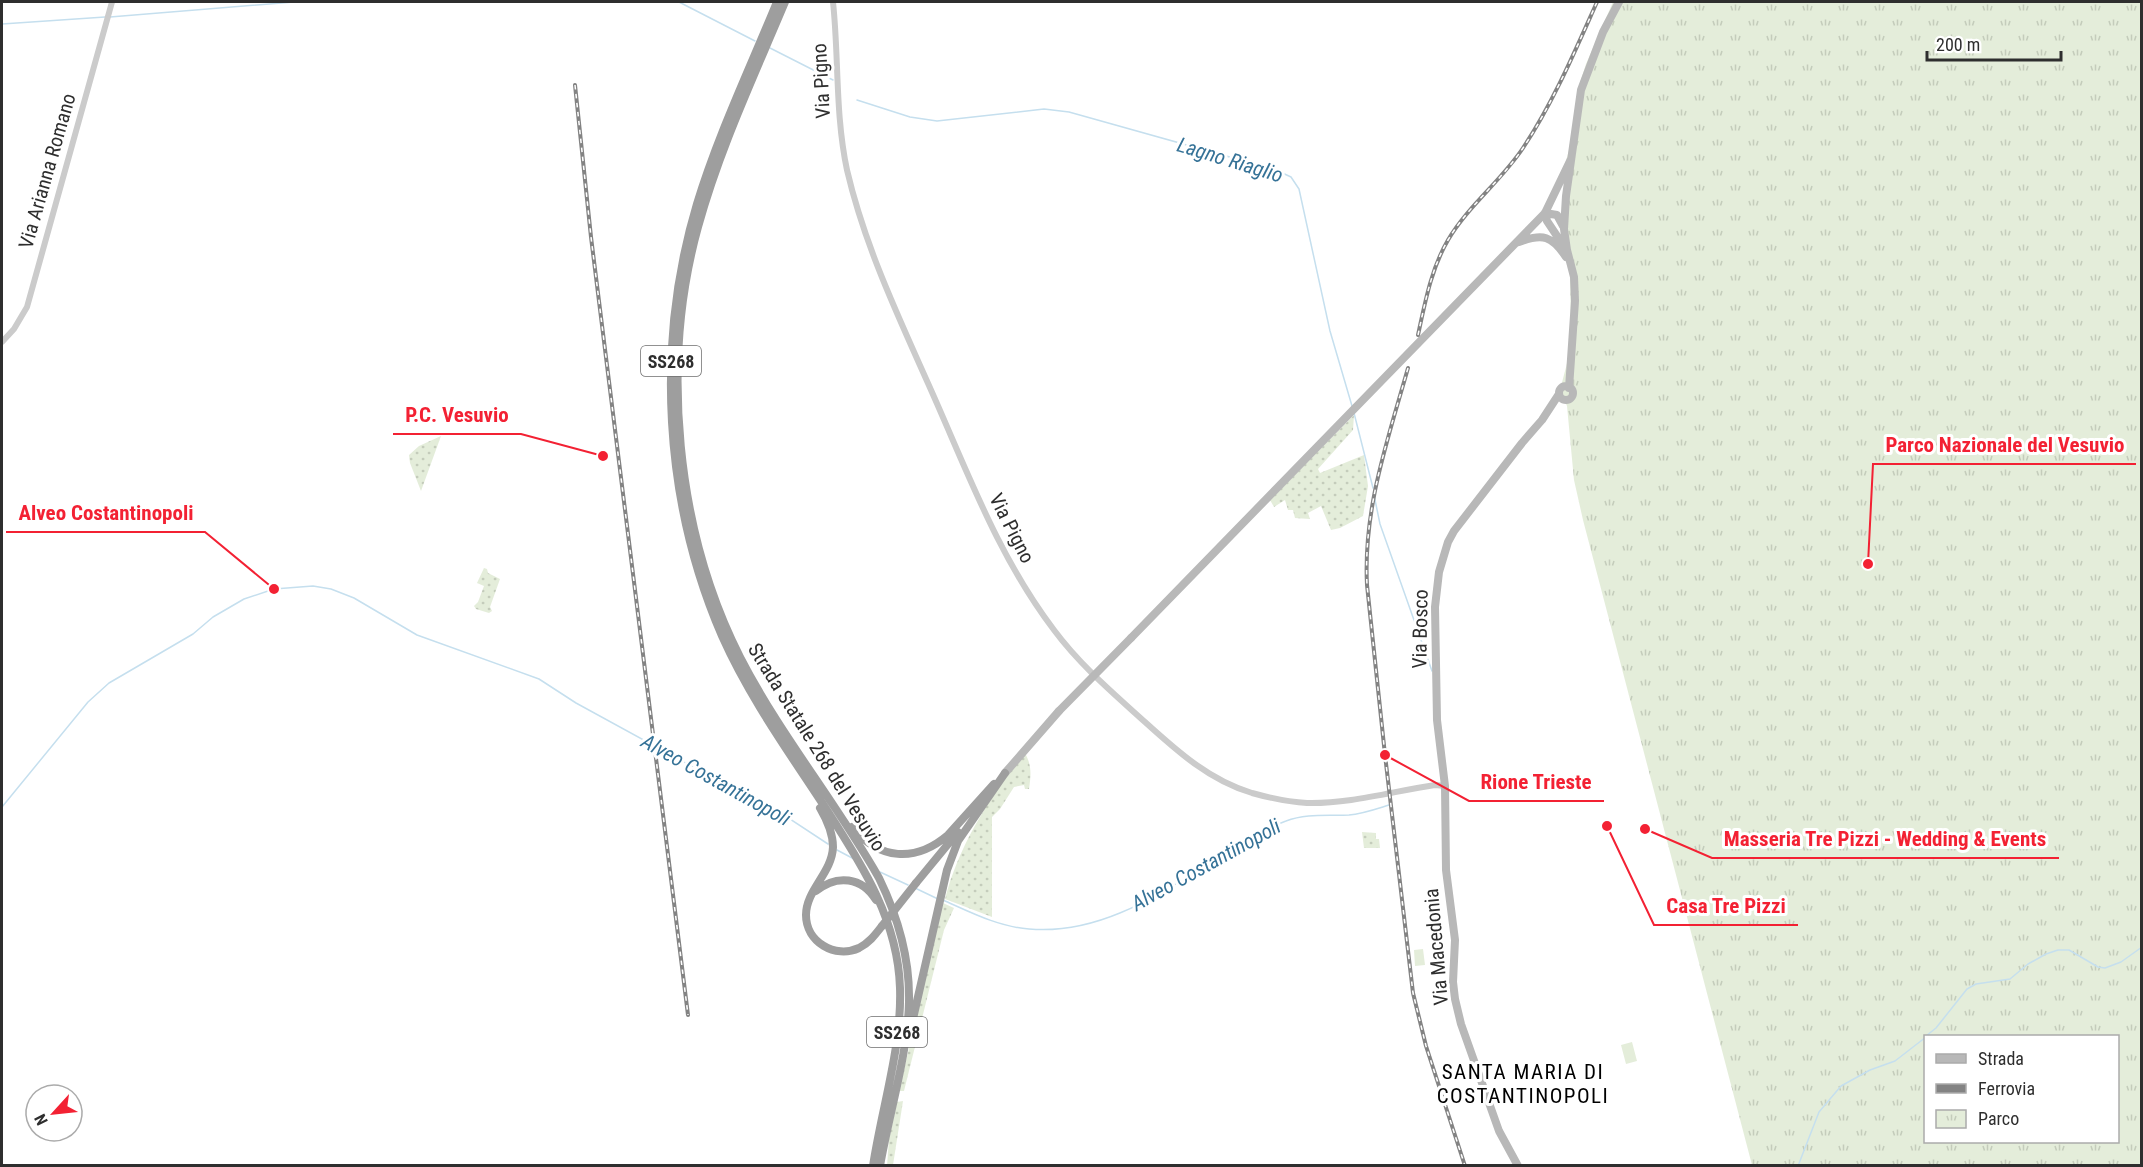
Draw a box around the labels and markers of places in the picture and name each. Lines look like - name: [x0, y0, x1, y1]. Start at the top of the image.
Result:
- callout: P.C. Vesuvio: [393, 395, 521, 434]
- callout: Parco Nazionale del Vesuvio: [1873, 425, 2136, 464]
- callout: Alveo Costantinopoli: [6, 493, 205, 532]
- callout: Rione Trieste: [1469, 762, 1604, 801]
- callout: Masseria Tre Pizzi - Wedding & Events: [1712, 819, 2059, 858]
- callout: Casa Tre Pizzi: [1654, 886, 1798, 925]

